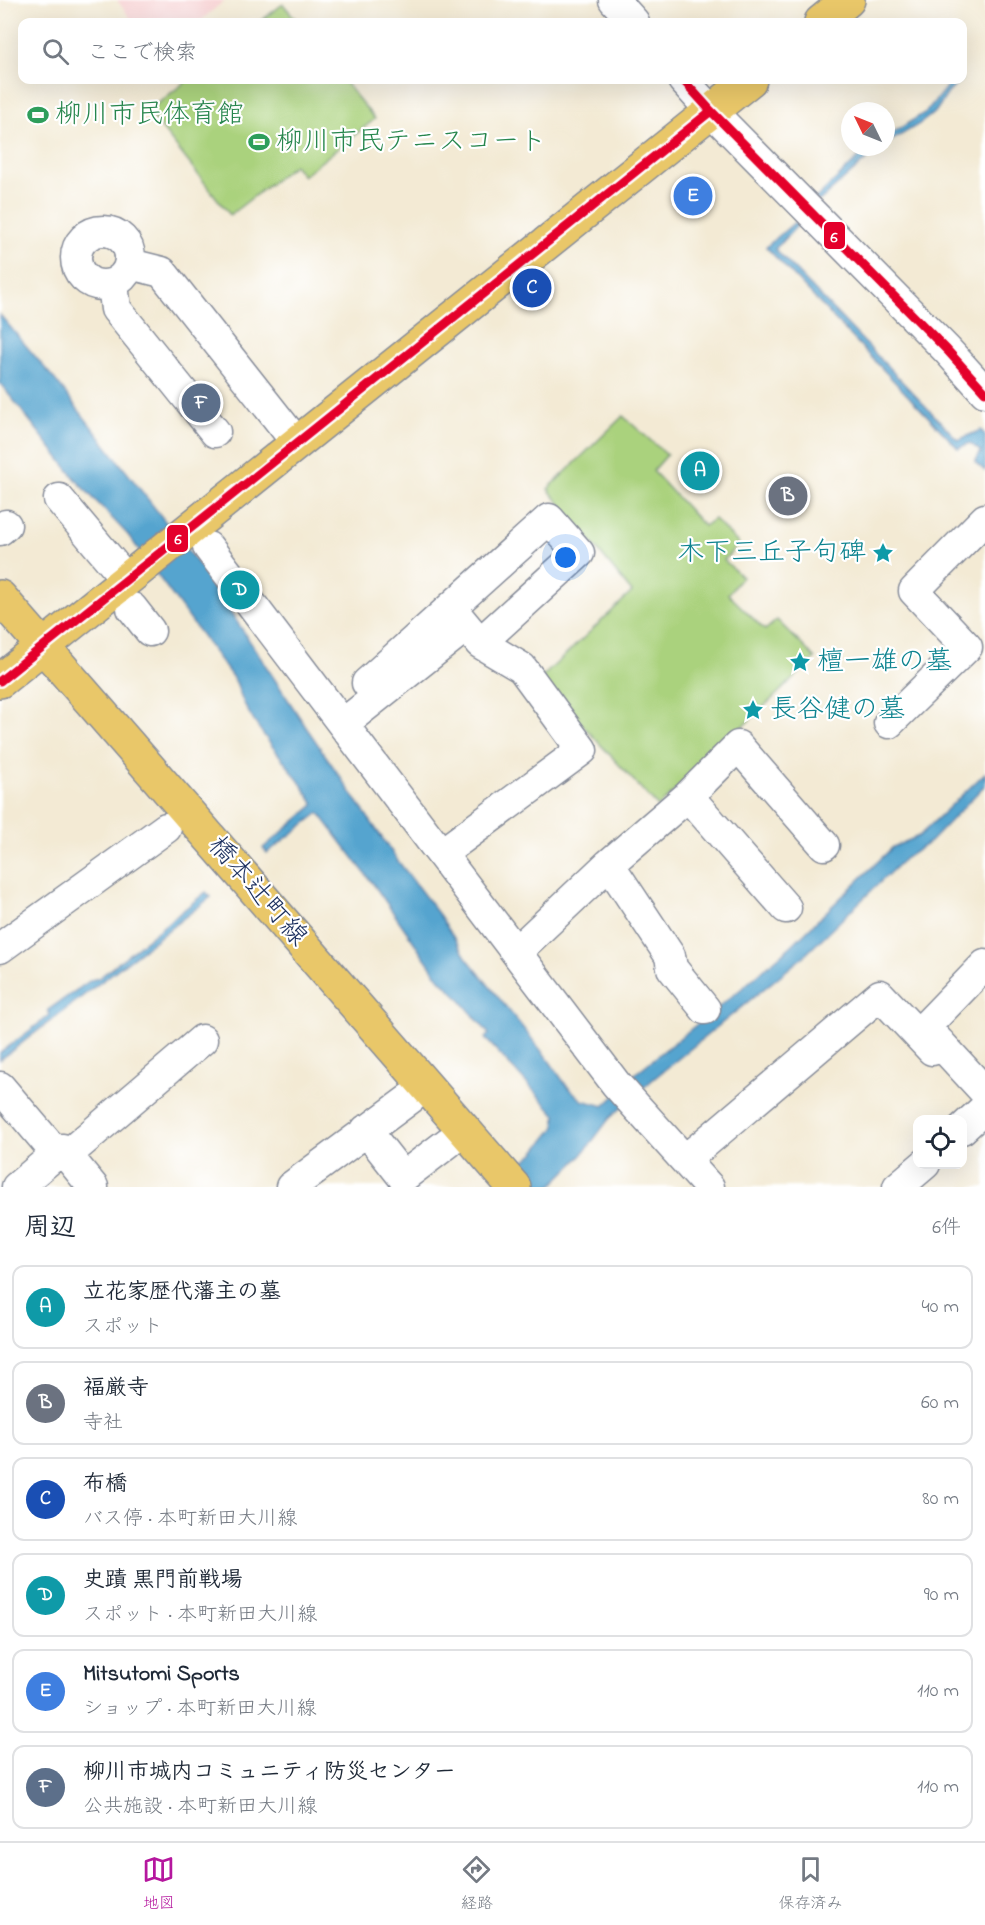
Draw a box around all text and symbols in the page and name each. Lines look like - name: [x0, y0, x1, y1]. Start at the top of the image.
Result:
- search box: [18, 18, 967, 84]
- icon: search: [39, 35, 72, 68]
- text: ここで検索: [87, 38, 197, 70]
- place label: 柳川市民体育館: [55, 96, 244, 135]
- north arrow: [841, 102, 895, 156]
- sports icon: 柳川市民体育館: [26, 103, 50, 127]
- place label: 柳川市民テニスコート: [276, 123, 547, 162]
- sports icon: 柳川市民テニスコート: [247, 130, 271, 154]
- pin: E: [674, 174, 712, 218]
- line badge: 6: [823, 221, 846, 250]
- text: 6: [829, 226, 838, 250]
- pin: C: [512, 266, 552, 310]
- pin: F: [182, 380, 220, 426]
- pin: A: [680, 448, 720, 494]
- pin: B: [768, 474, 808, 518]
- line badge: 6: [166, 524, 189, 553]
- text: 6: [173, 528, 182, 552]
- place label: 木下三丘子句碑: [677, 534, 866, 573]
- place icon: 木下三丘子句碑: [871, 541, 895, 565]
- your location: [551, 543, 580, 572]
- pin: D: [220, 568, 260, 612]
- place label: 檀一雄の墓: [817, 643, 952, 682]
- place icon: 檀一雄の墓: [788, 650, 812, 674]
- place label: 長谷健の墓: [770, 691, 905, 730]
- place icon: 長谷健の墓: [741, 698, 765, 722]
- street label: 橋本辻町線: [198, 828, 316, 956]
- map controls: [913, 1115, 967, 1169]
- button: locate: [913, 1115, 967, 1169]
- text: 周辺: [24, 1210, 76, 1248]
- text: 6件: [932, 1214, 961, 1243]
- text: 立花家歴代藩主の墓: [83, 1277, 281, 1309]
- text: A: [39, 1293, 52, 1322]
- text: 40 m: [922, 1293, 959, 1322]
- text: スポット: [83, 1313, 163, 1342]
- text: 福厳寺: [83, 1373, 149, 1405]
- text: B: [39, 1389, 52, 1418]
- text: 60 m: [921, 1389, 959, 1418]
- text: 寺社: [83, 1409, 123, 1438]
- text: 布橋: [83, 1469, 127, 1501]
- text: C: [40, 1485, 51, 1514]
- text: 80 m: [922, 1485, 959, 1514]
- text: バス停 · 本町新田大川線: [83, 1505, 297, 1534]
- text: 史蹟 黒門前戦場: [83, 1565, 243, 1597]
- text: D: [38, 1581, 53, 1610]
- text: 90 m: [924, 1581, 959, 1610]
- text: スポット · 本町新田大川線: [83, 1601, 317, 1630]
- text: Mitsutomi Sports: [83, 1659, 240, 1691]
- text: E: [39, 1677, 52, 1706]
- text: 110 m: [917, 1677, 959, 1706]
- text: ショップ · 本町新田大川線: [83, 1695, 316, 1724]
- text: 柳川市城内コミュニティ防災センター: [83, 1757, 456, 1789]
- text: F: [39, 1773, 52, 1802]
- text: 110 m: [917, 1773, 959, 1802]
- text: 公共施設 · 本町新田大川線: [83, 1793, 317, 1822]
- tab: 地図: [142, 1853, 175, 1916]
- tab: 経路: [460, 1853, 493, 1916]
- tab: 保存済み: [778, 1853, 842, 1916]

